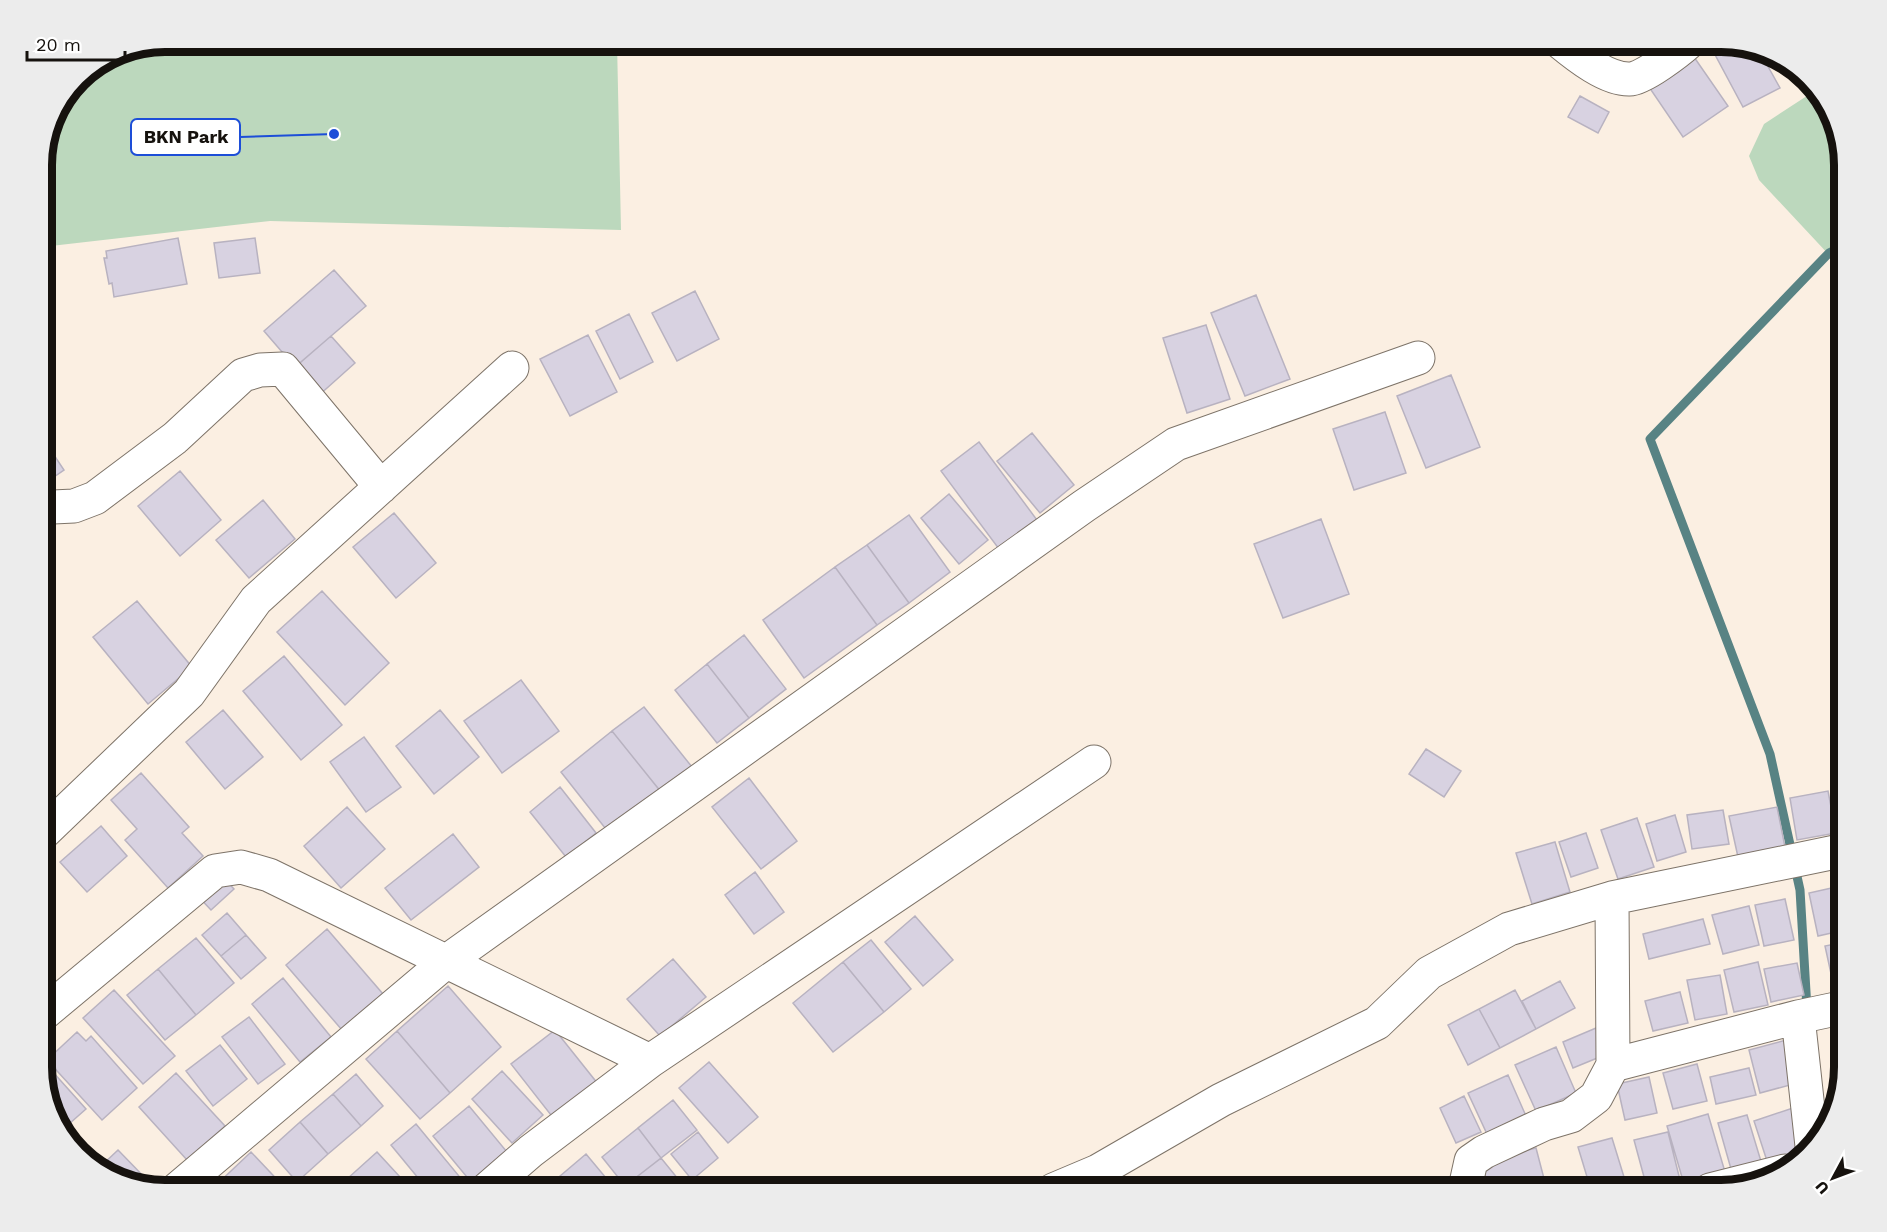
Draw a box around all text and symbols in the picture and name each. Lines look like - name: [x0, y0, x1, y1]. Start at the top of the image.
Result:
- scale bar: [27, 24, 124, 62]
- text: 20 m: [36, 34, 81, 55]
- callout: BKN Park: [131, 119, 240, 155]
- text: BKN Park: [144, 126, 229, 147]
- north arrow: [1803, 1148, 1863, 1208]
- text: U: [1811, 1177, 1833, 1198]

